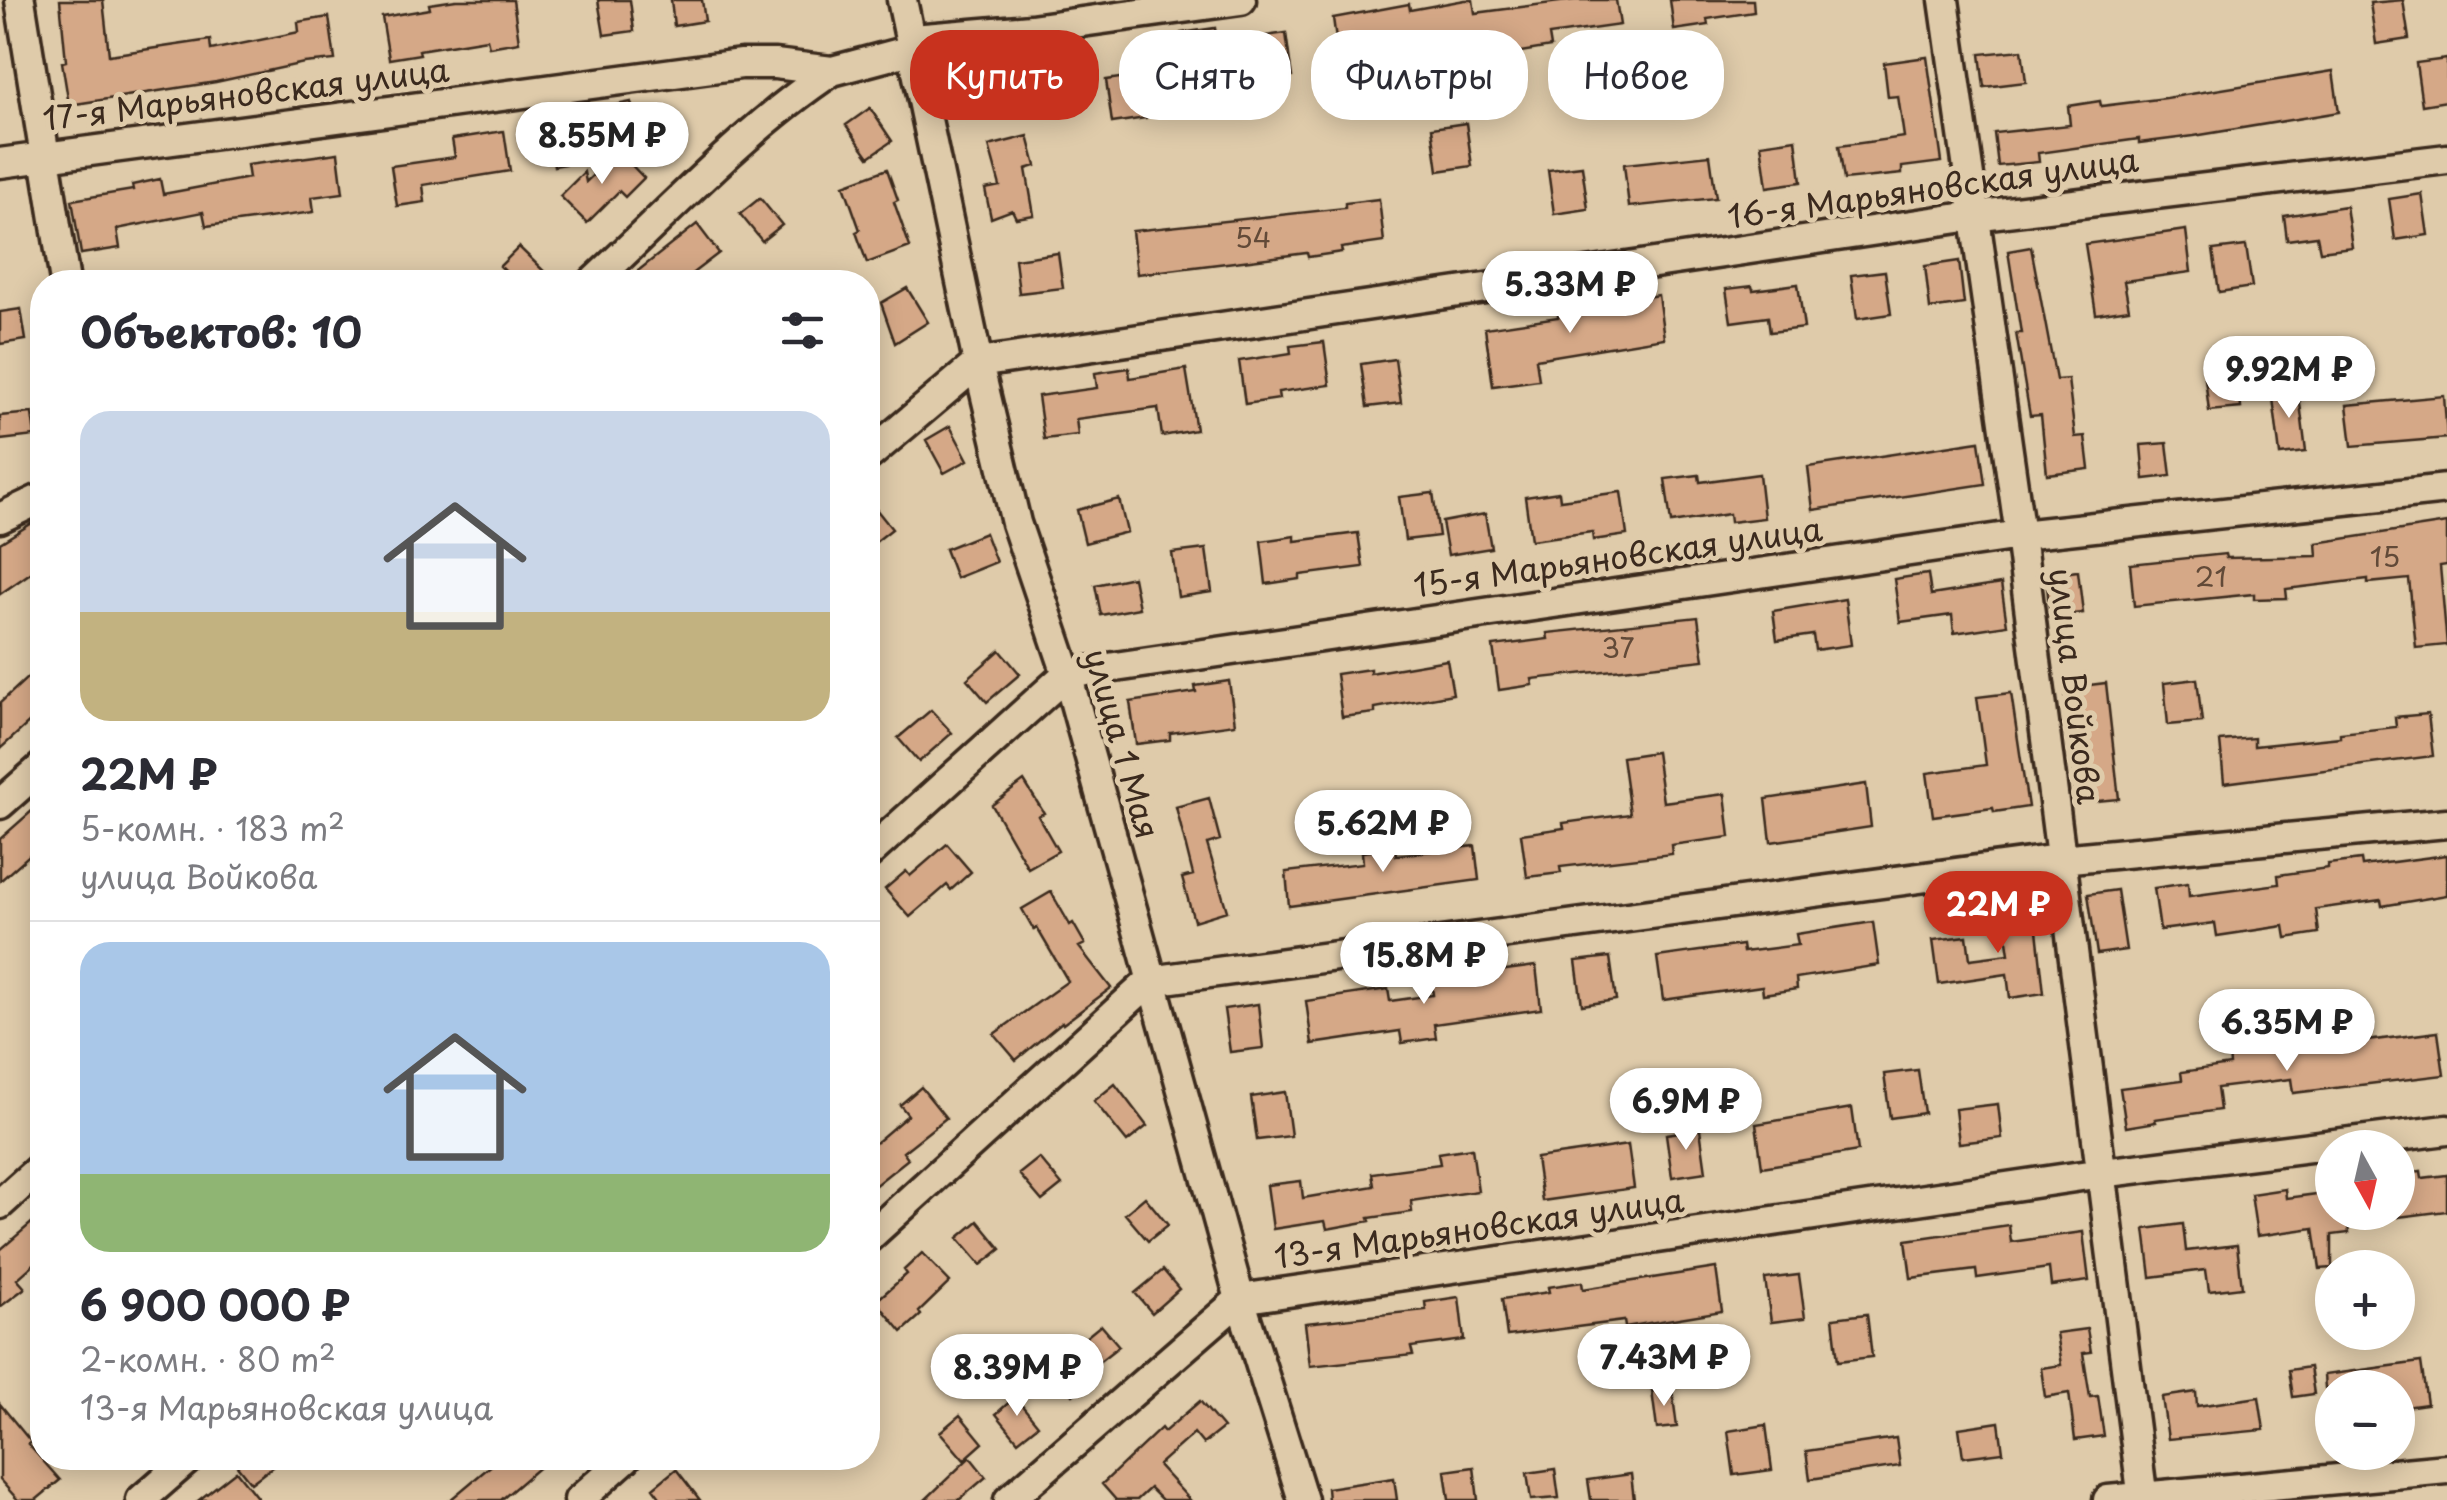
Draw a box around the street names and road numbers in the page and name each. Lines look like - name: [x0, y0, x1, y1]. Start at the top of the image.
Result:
- street label: 17-я Марьяновская улица: [40, 44, 452, 142]
- street label: 16-я Марьяновская улица: [1724, 134, 2141, 240]
- street label: 15-я Марьяновская улица: [1410, 504, 1825, 608]
- street label: улица Войкова: [2038, 565, 2114, 807]
- street label: улица 1 Мая: [1073, 643, 1173, 844]
- street label: 13-я Марьяновская улица: [1271, 1175, 1687, 1280]

